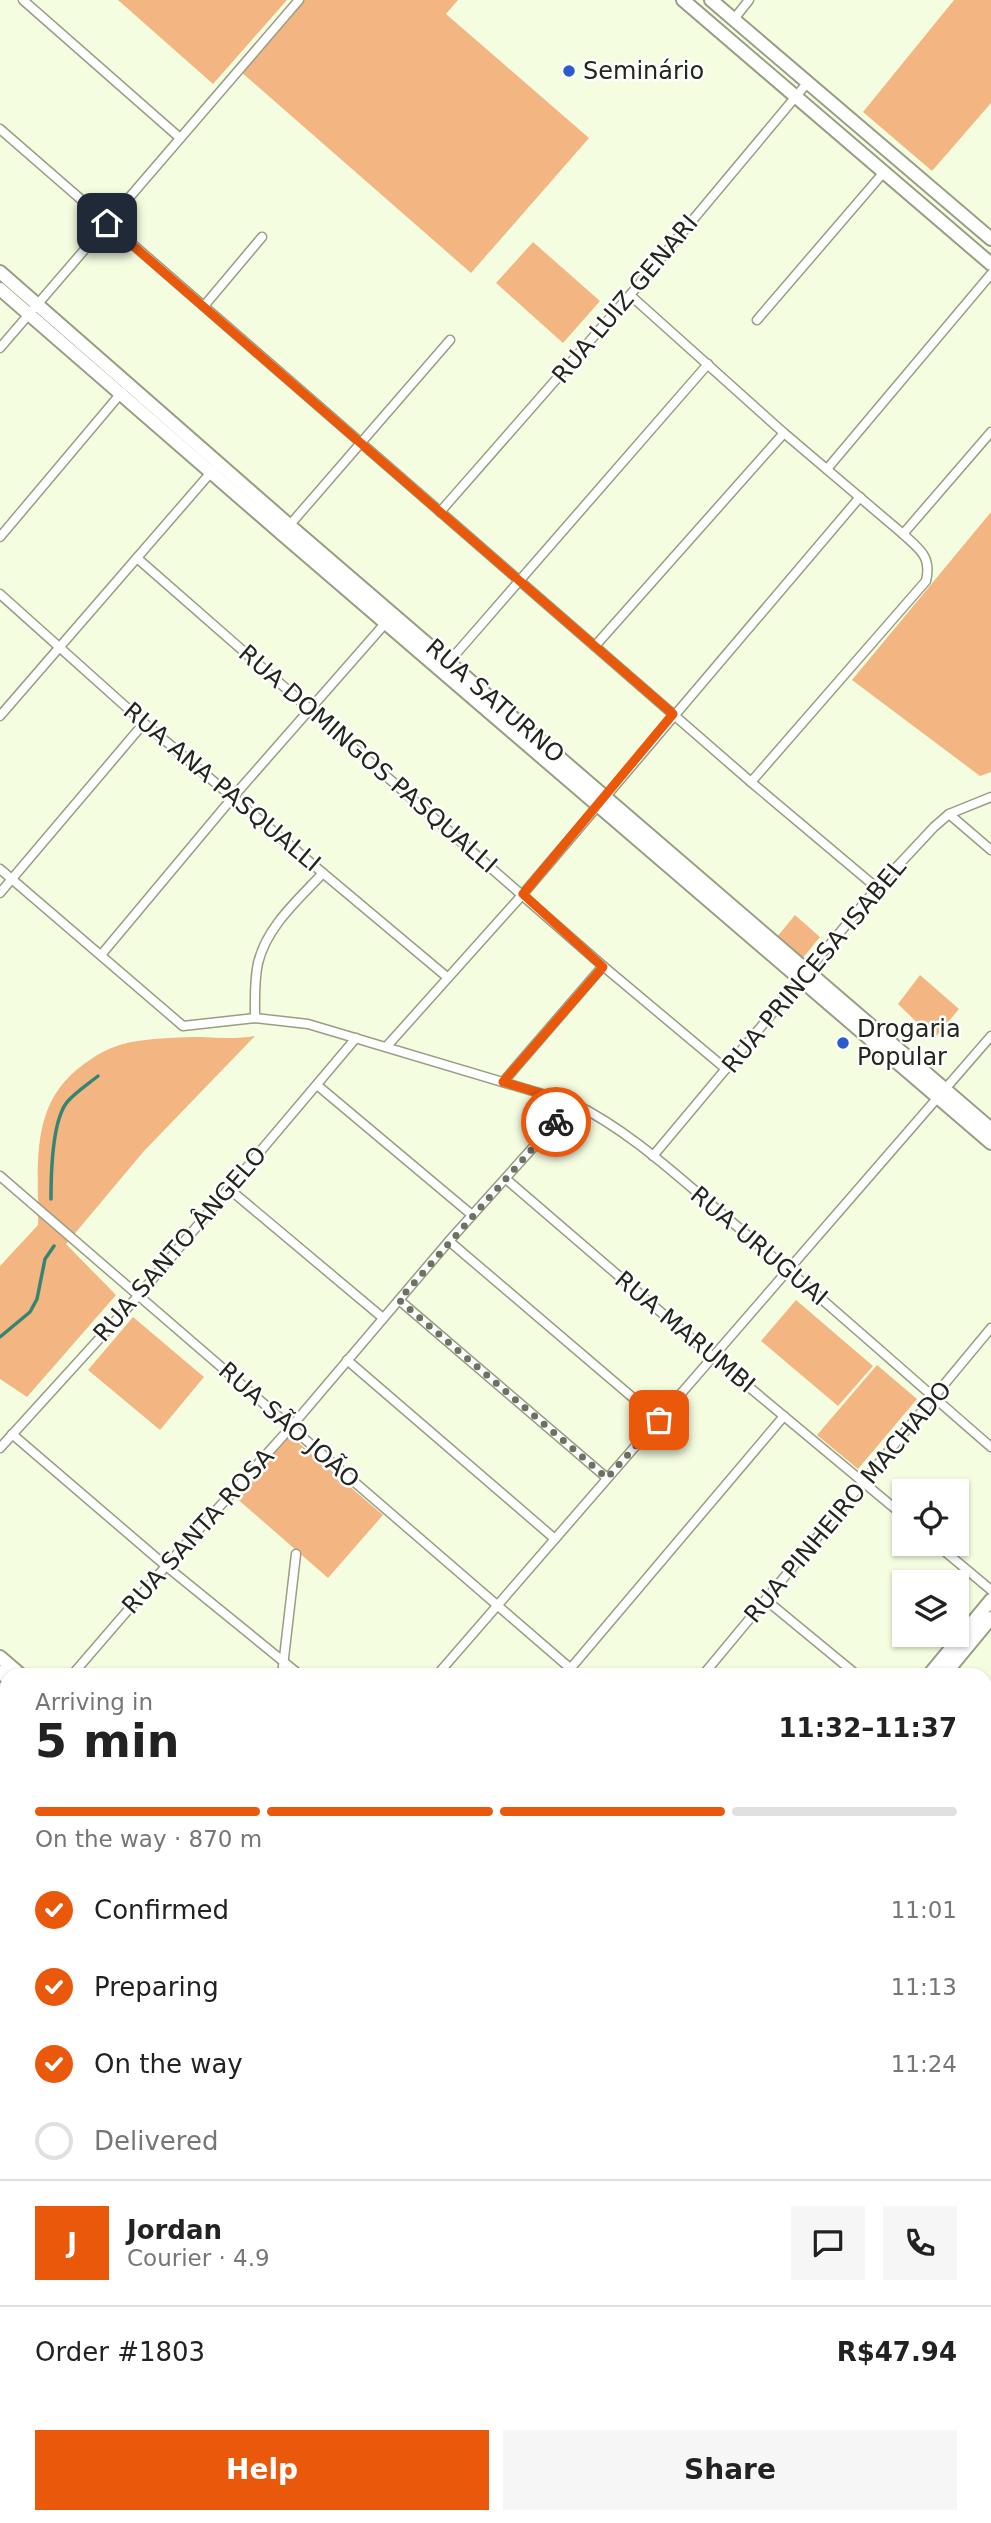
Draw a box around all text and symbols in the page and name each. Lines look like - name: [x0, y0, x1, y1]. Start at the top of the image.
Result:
- place label: Seminário: [583, 57, 704, 85]
- marker: Seminário: [561, 63, 577, 79]
- pin: [77, 193, 137, 253]
- icon: home: [88, 204, 126, 242]
- street label: RUA LUIZ GENARI: [546, 209, 704, 389]
- street label: RUA SATURNO: [420, 633, 570, 769]
- street label: RUA DOMINGOS PASQUALLI: [233, 639, 503, 879]
- street label: RUA ANA PASQUALLI: [118, 697, 326, 877]
- street label: RUA PRINCESA ISABEL: [716, 853, 912, 1079]
- place label: Drogaria Popular: [857, 1015, 961, 1071]
- marker: Drogaria Popular: [835, 1035, 851, 1051]
- courier: [521, 1087, 591, 1157]
- icon: bike: [537, 1103, 575, 1141]
- street label: RUA SANTO ÂNGELO: [87, 1140, 272, 1347]
- street label: RUA URUGUAI: [685, 1181, 833, 1311]
- street label: RUA MARUMBI: [609, 1265, 761, 1399]
- street label: RUA SÃO JOÃO: [213, 1355, 366, 1494]
- street label: RUA PINHEIRO MACHADO: [739, 1376, 957, 1628]
- pin: [629, 1390, 689, 1450]
- icon: bag: [640, 1401, 678, 1439]
- street label: RUA SANTA ROSA: [116, 1442, 280, 1619]
- map controls: [892, 1479, 969, 1647]
- button: locate: [892, 1479, 969, 1556]
- button: layers: [892, 1570, 969, 1647]
- text: Arriving in: [35, 1689, 153, 1715]
- text: 11:32–11:37: [778, 1713, 957, 1743]
- text: 5 min: [35, 1714, 179, 1768]
- text: On the way · 870 m: [35, 1826, 262, 1852]
- icon: check: [35, 1891, 73, 1929]
- text: Confirmed: [94, 1895, 229, 1925]
- text: 11:01: [891, 1897, 957, 1923]
- icon: check: [35, 1968, 73, 2006]
- text: Preparing: [94, 1972, 219, 2002]
- text: 11:13: [891, 1974, 957, 2000]
- icon: check: [35, 2045, 73, 2083]
- text: On the way: [94, 2049, 243, 2079]
- text: 11:24: [891, 2051, 957, 2077]
- text: Delivered: [94, 2126, 218, 2156]
- button: chat: [791, 2206, 865, 2280]
- button: phone: [883, 2206, 957, 2280]
- text: Jordan: [127, 2215, 222, 2245]
- text: J: [67, 2228, 77, 2258]
- text: Courier · 4.9: [127, 2245, 270, 2271]
- text: Order #1803: [35, 2337, 205, 2367]
- text: R$47.94: [837, 2337, 957, 2367]
- button: Help: [35, 2430, 489, 2510]
- button: Share: [503, 2430, 957, 2510]

